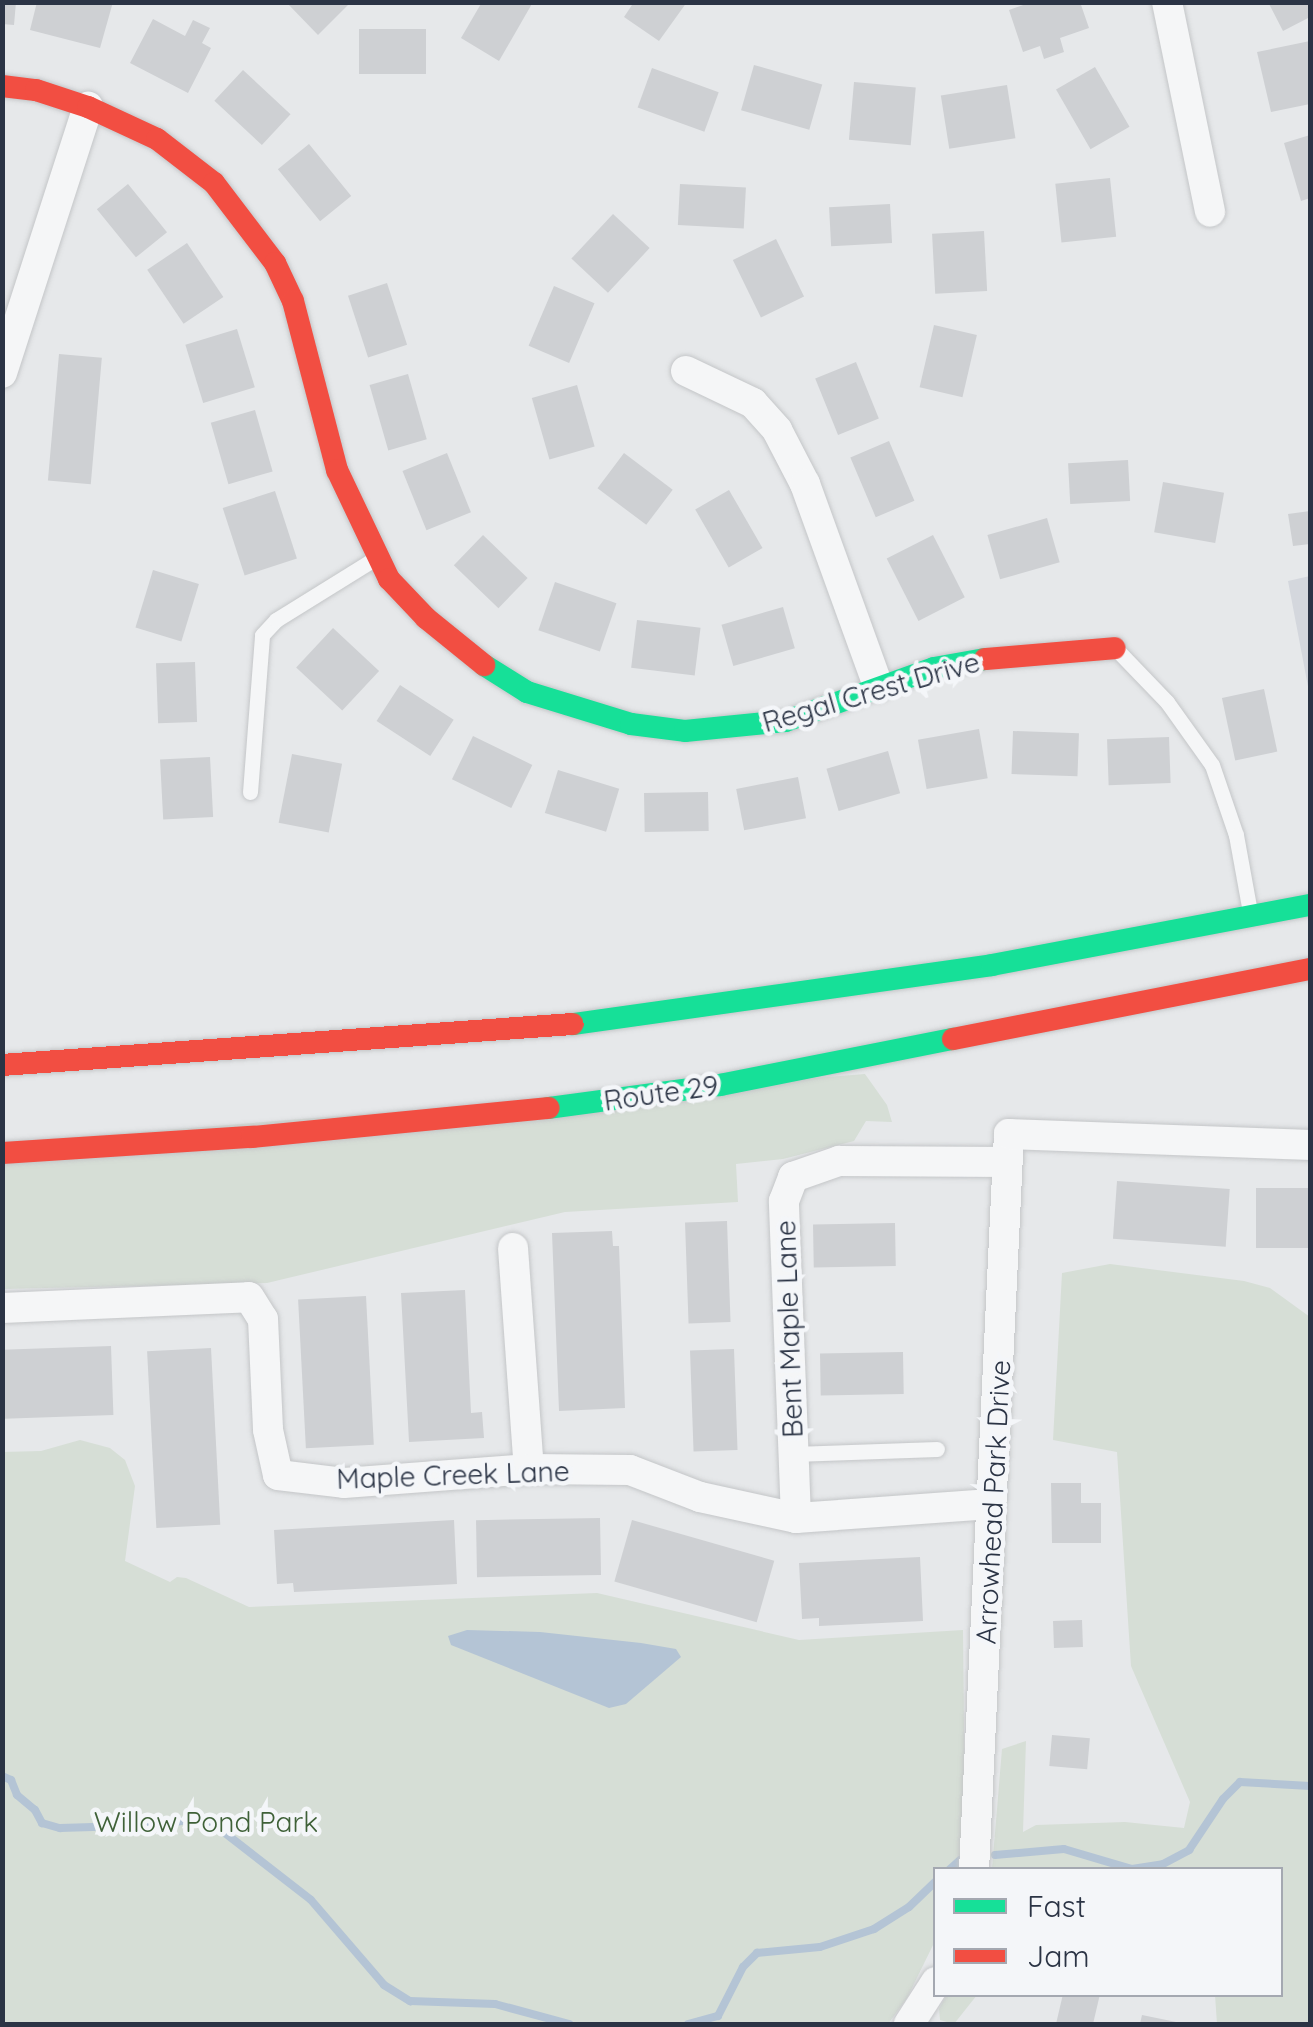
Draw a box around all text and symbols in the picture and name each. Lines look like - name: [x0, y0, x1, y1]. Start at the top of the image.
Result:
- street label: Regal Crest Drive: [758, 645, 984, 739]
- street label: Route 29: [602, 1068, 720, 1118]
- street label: Bent Maple Lane: [768, 1220, 810, 1438]
- street label: Arrowhead Park Drive: [969, 1359, 1017, 1645]
- street label: Maple Creek Lane: [336, 1454, 570, 1496]
- park label: Willow Pond Park: [94, 1805, 318, 1839]
- legend: [933, 1867, 1283, 1997]
- text: Fast: [1027, 1887, 1086, 1925]
- text: Jam: [1027, 1937, 1090, 1975]

